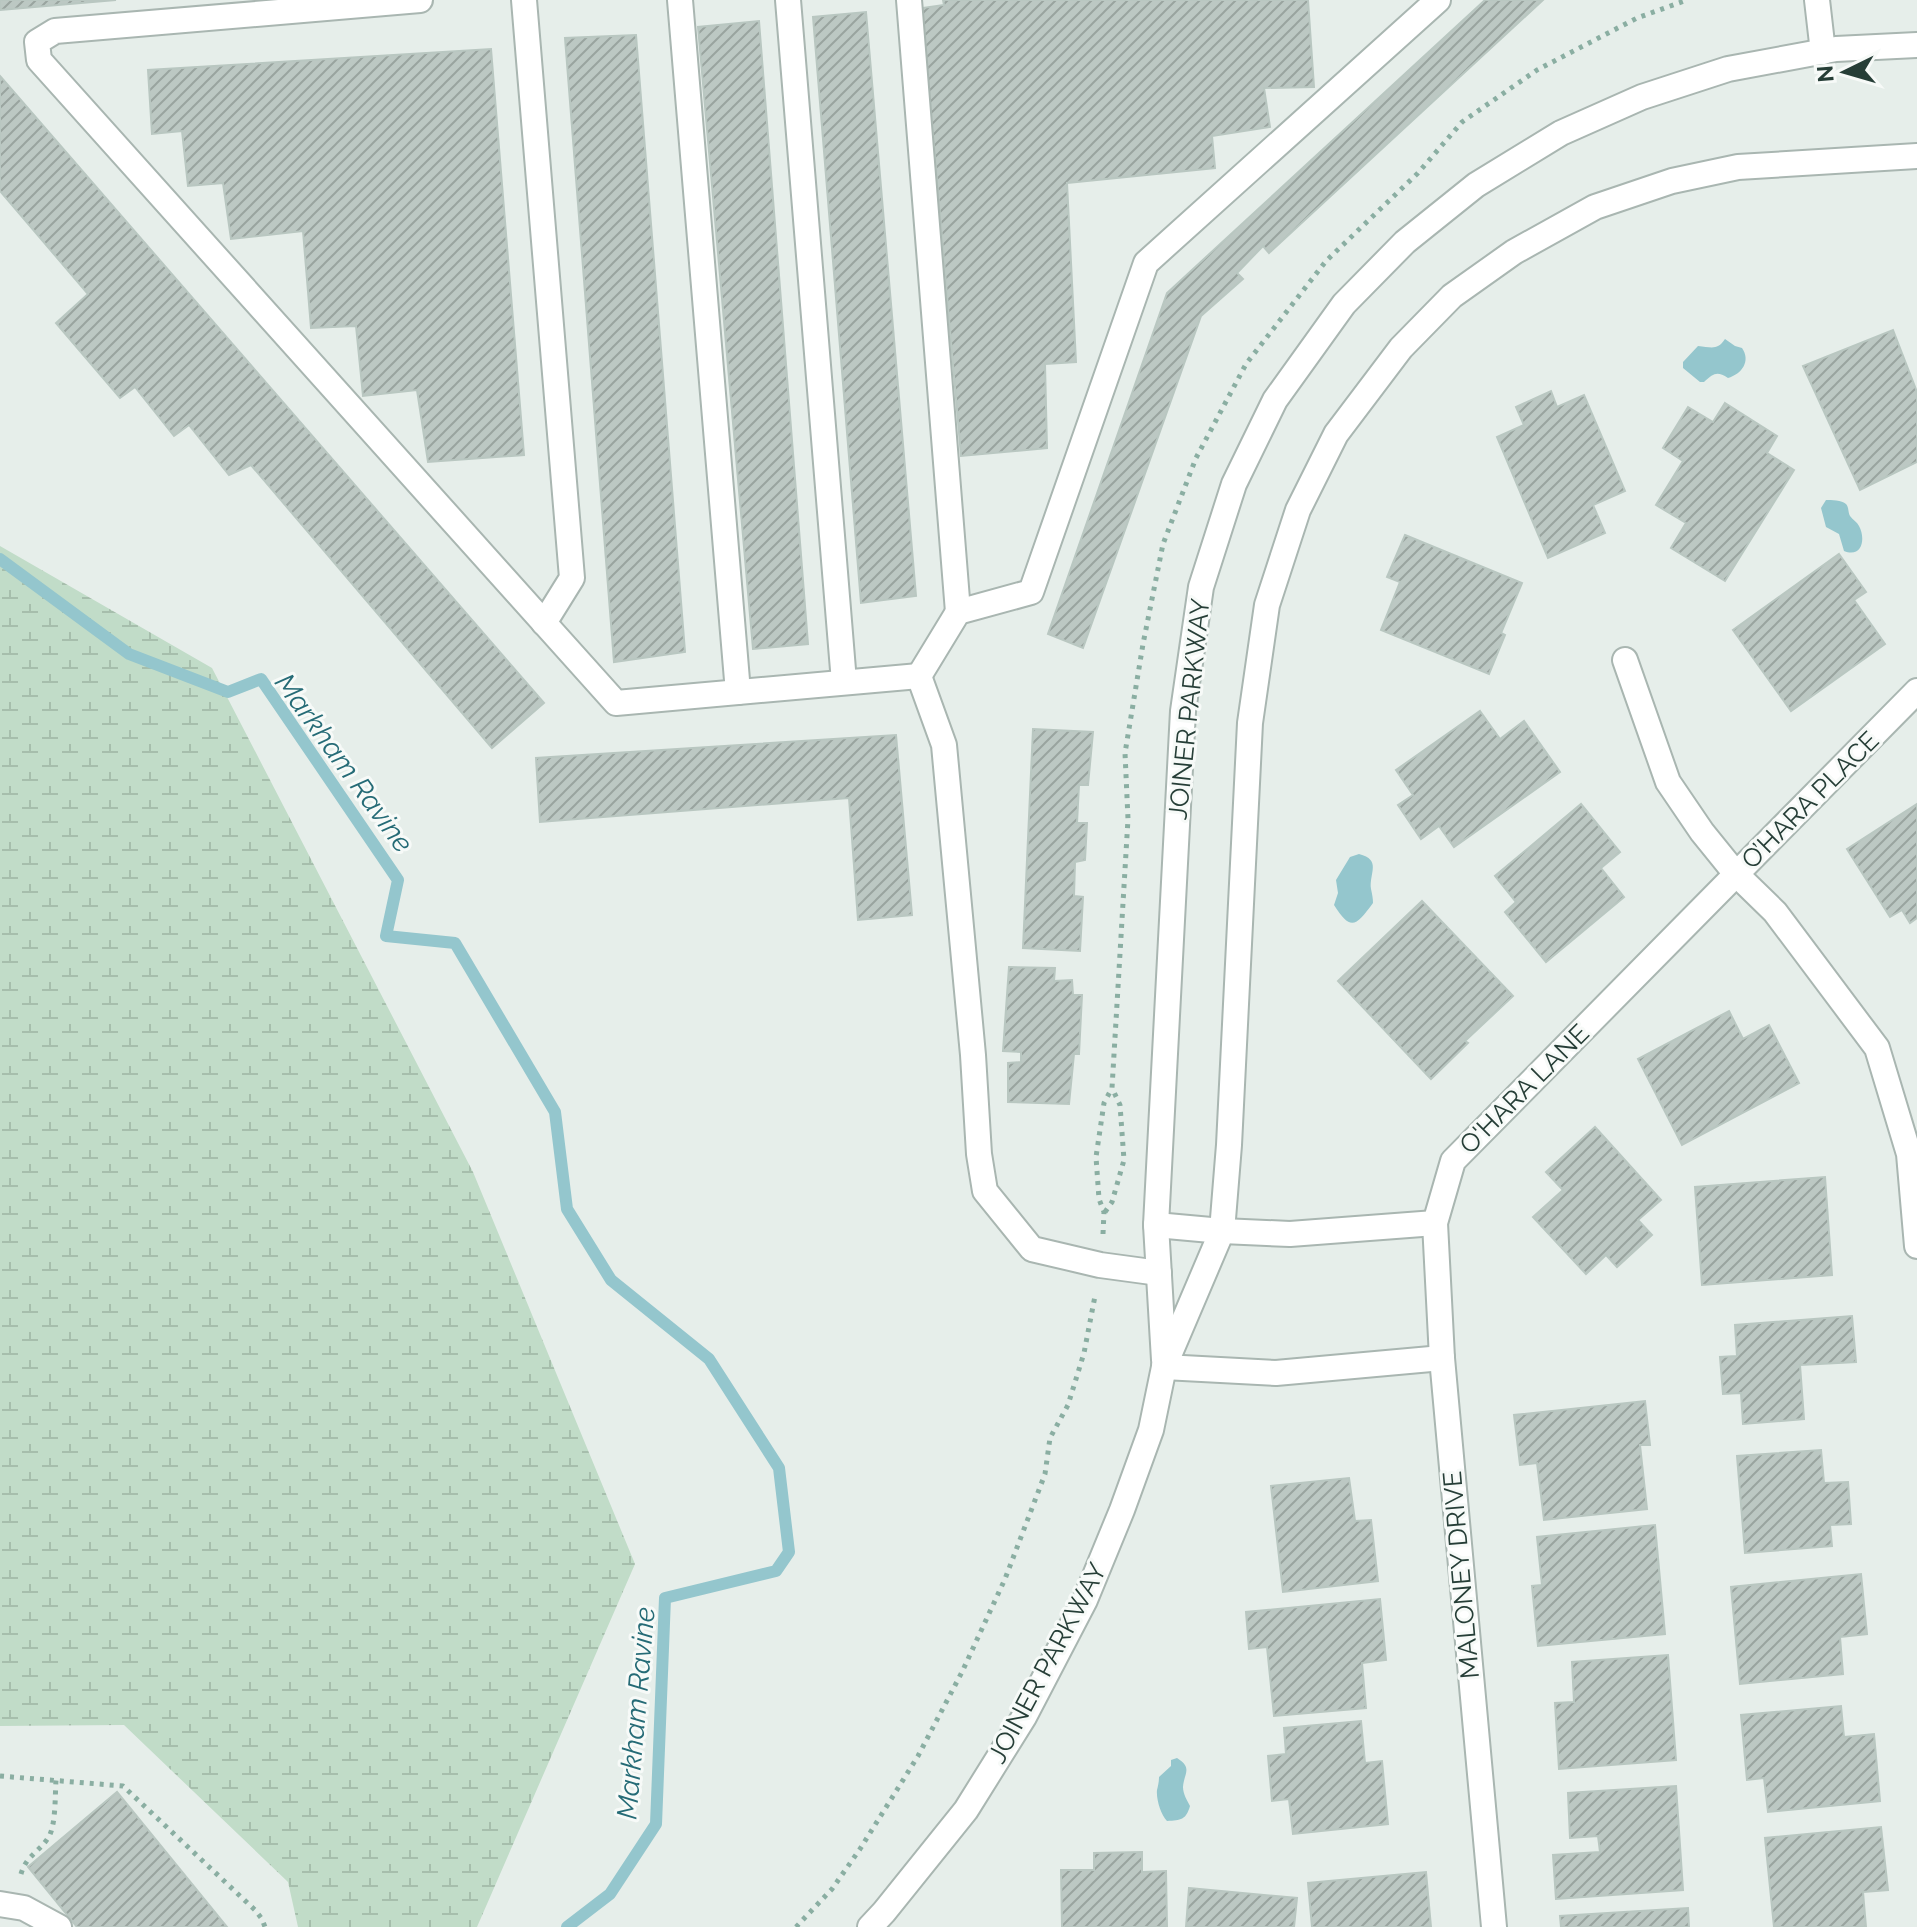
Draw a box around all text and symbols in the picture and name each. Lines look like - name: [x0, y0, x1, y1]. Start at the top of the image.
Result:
- north arrow: [1805, 32, 1885, 112]
- text: N: [1811, 64, 1839, 83]
- street label: JOINER PARKWAY: [1162, 597, 1216, 821]
- water label: Markham Ravine: [268, 667, 420, 859]
- street label: O’HARA PLACE: [1735, 725, 1885, 875]
- street label: O'HARA LANE: [1453, 1018, 1595, 1160]
- street label: MALONEY DRIVE: [1437, 1470, 1485, 1680]
- street label: JOINER PARKWAY: [982, 1558, 1112, 1768]
- water label: Markham Ravine: [610, 1606, 662, 1820]

